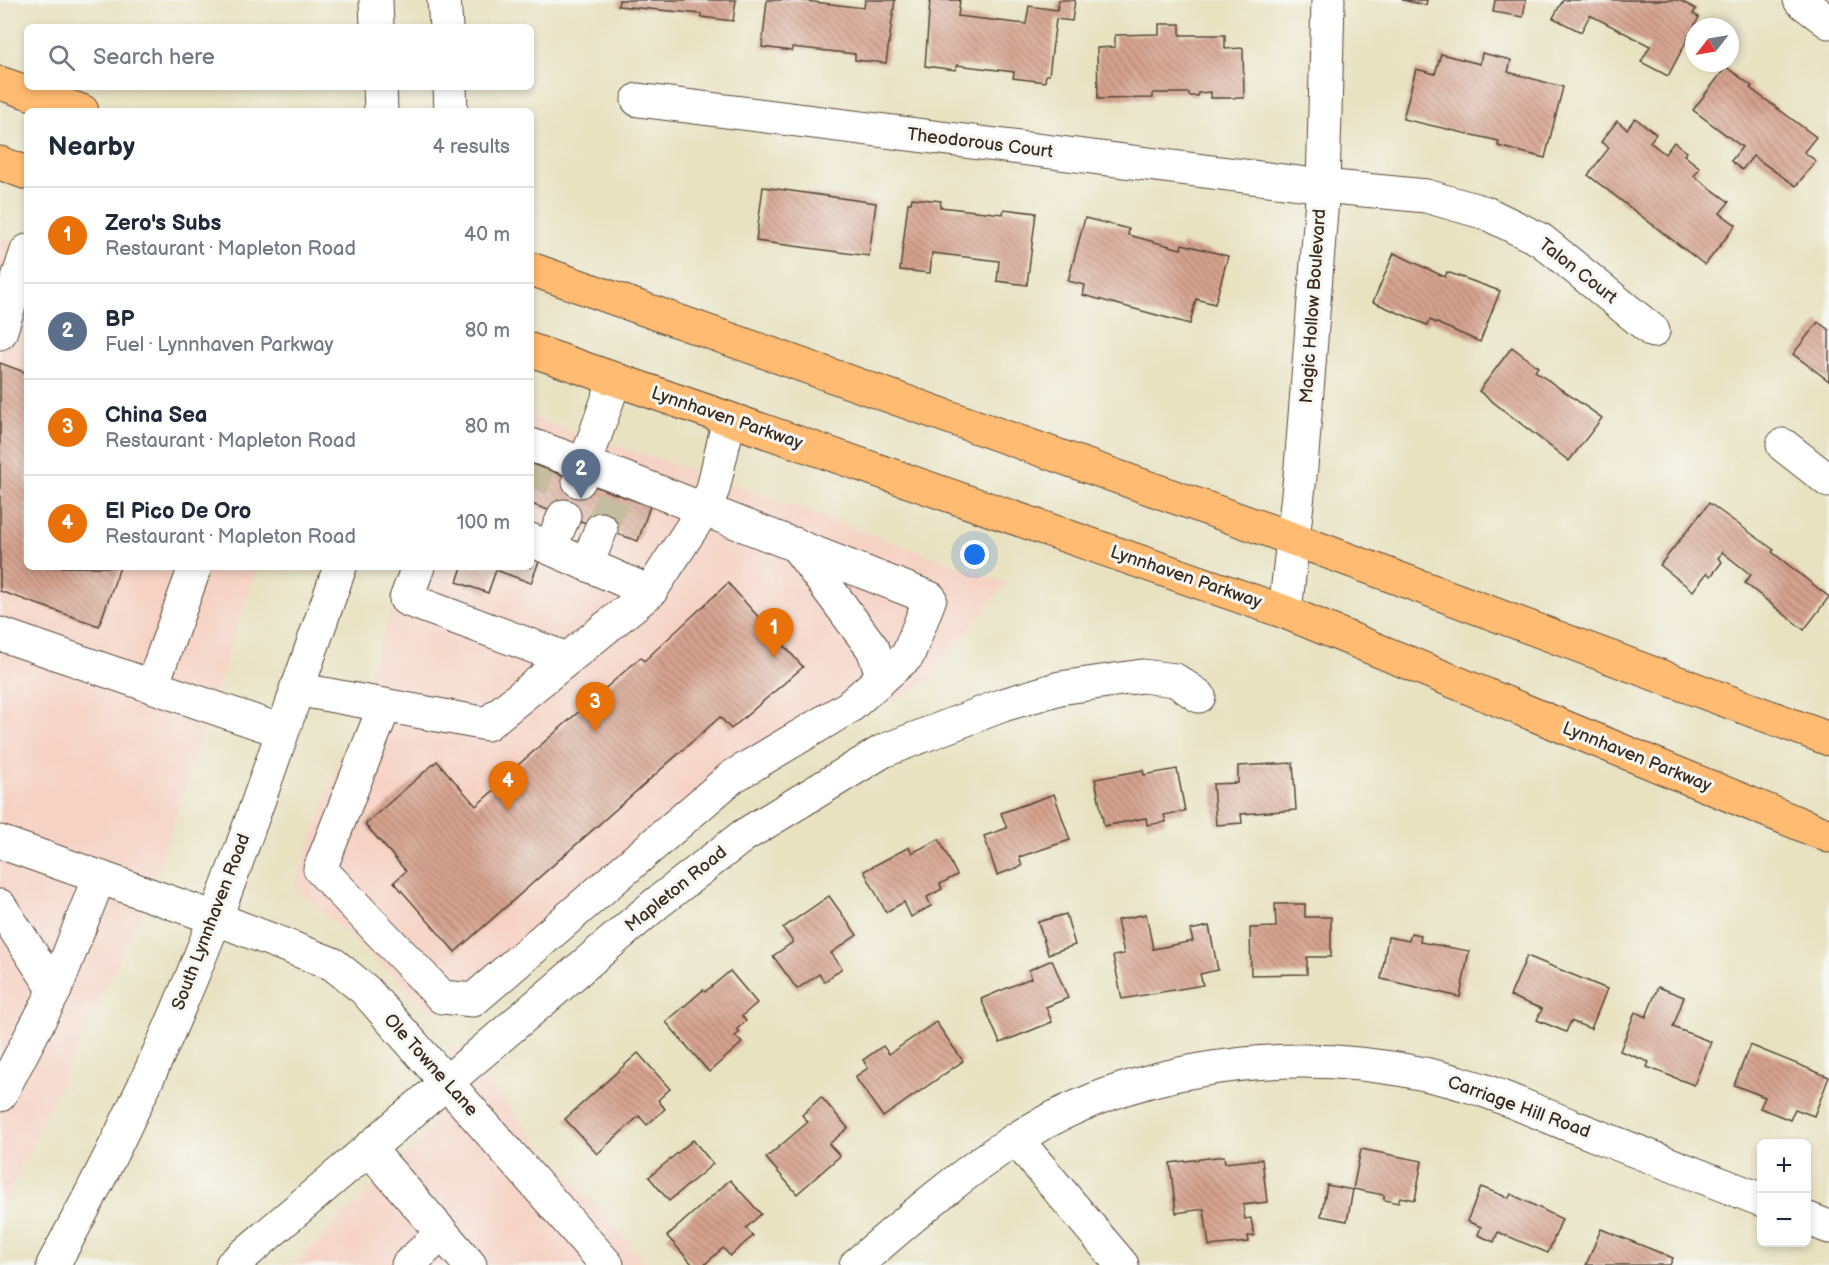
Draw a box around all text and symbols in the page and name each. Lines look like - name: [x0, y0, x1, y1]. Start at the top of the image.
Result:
- north arrow: [1685, 18, 1739, 72]
- search box: [24, 24, 534, 90]
- icon: search: [45, 41, 78, 74]
- text: Search here: [93, 44, 215, 71]
- street label: Theodorous Court: [906, 124, 1055, 162]
- text: Nearby: [48, 132, 135, 163]
- text: 4 results: [432, 135, 510, 159]
- street label: Magic Hollow Boulevard: [1296, 208, 1330, 404]
- text: Zero's Subs: [105, 210, 221, 237]
- text: 1: [63, 223, 72, 247]
- text: 40 m: [464, 223, 510, 247]
- street label: Talon Court: [1535, 234, 1622, 308]
- text: Restaurant · Mapleton Road: [105, 237, 356, 261]
- text: BP: [105, 306, 134, 333]
- text: 2: [62, 319, 73, 343]
- text: 80 m: [465, 319, 510, 343]
- text: Fuel · Lynnhaven Parkway: [105, 333, 334, 357]
- street label: Lynnhaven Parkway: [649, 382, 806, 454]
- text: China Sea: [105, 402, 208, 429]
- text: 3: [62, 415, 73, 439]
- text: 80 m: [465, 415, 510, 439]
- text: Restaurant · Mapleton Road: [105, 429, 356, 453]
- pin: 2: [562, 450, 600, 499]
- text: El Pico De Oro: [105, 498, 251, 525]
- text: 4: [62, 511, 73, 535]
- text: 100 m: [457, 511, 510, 535]
- text: Restaurant · Mapleton Road: [105, 525, 356, 549]
- your location: [960, 540, 989, 569]
- street label: Lynnhaven Parkway: [1108, 541, 1265, 613]
- pin: 1: [754, 608, 794, 658]
- pin: 3: [576, 682, 614, 732]
- street label: Lynnhaven Parkway: [1559, 718, 1715, 797]
- pin: 4: [488, 762, 528, 811]
- street label: South Lynnhaven Road: [168, 831, 254, 1013]
- street label: Mapleton Road: [621, 842, 731, 936]
- street label: Ole Towne Lane: [380, 1010, 483, 1121]
- street label: Carriage Hill Road: [1445, 1071, 1593, 1143]
- map controls: [1757, 1139, 1811, 1247]
- button: +: [1757, 1139, 1811, 1193]
- button: −: [1757, 1193, 1811, 1247]

